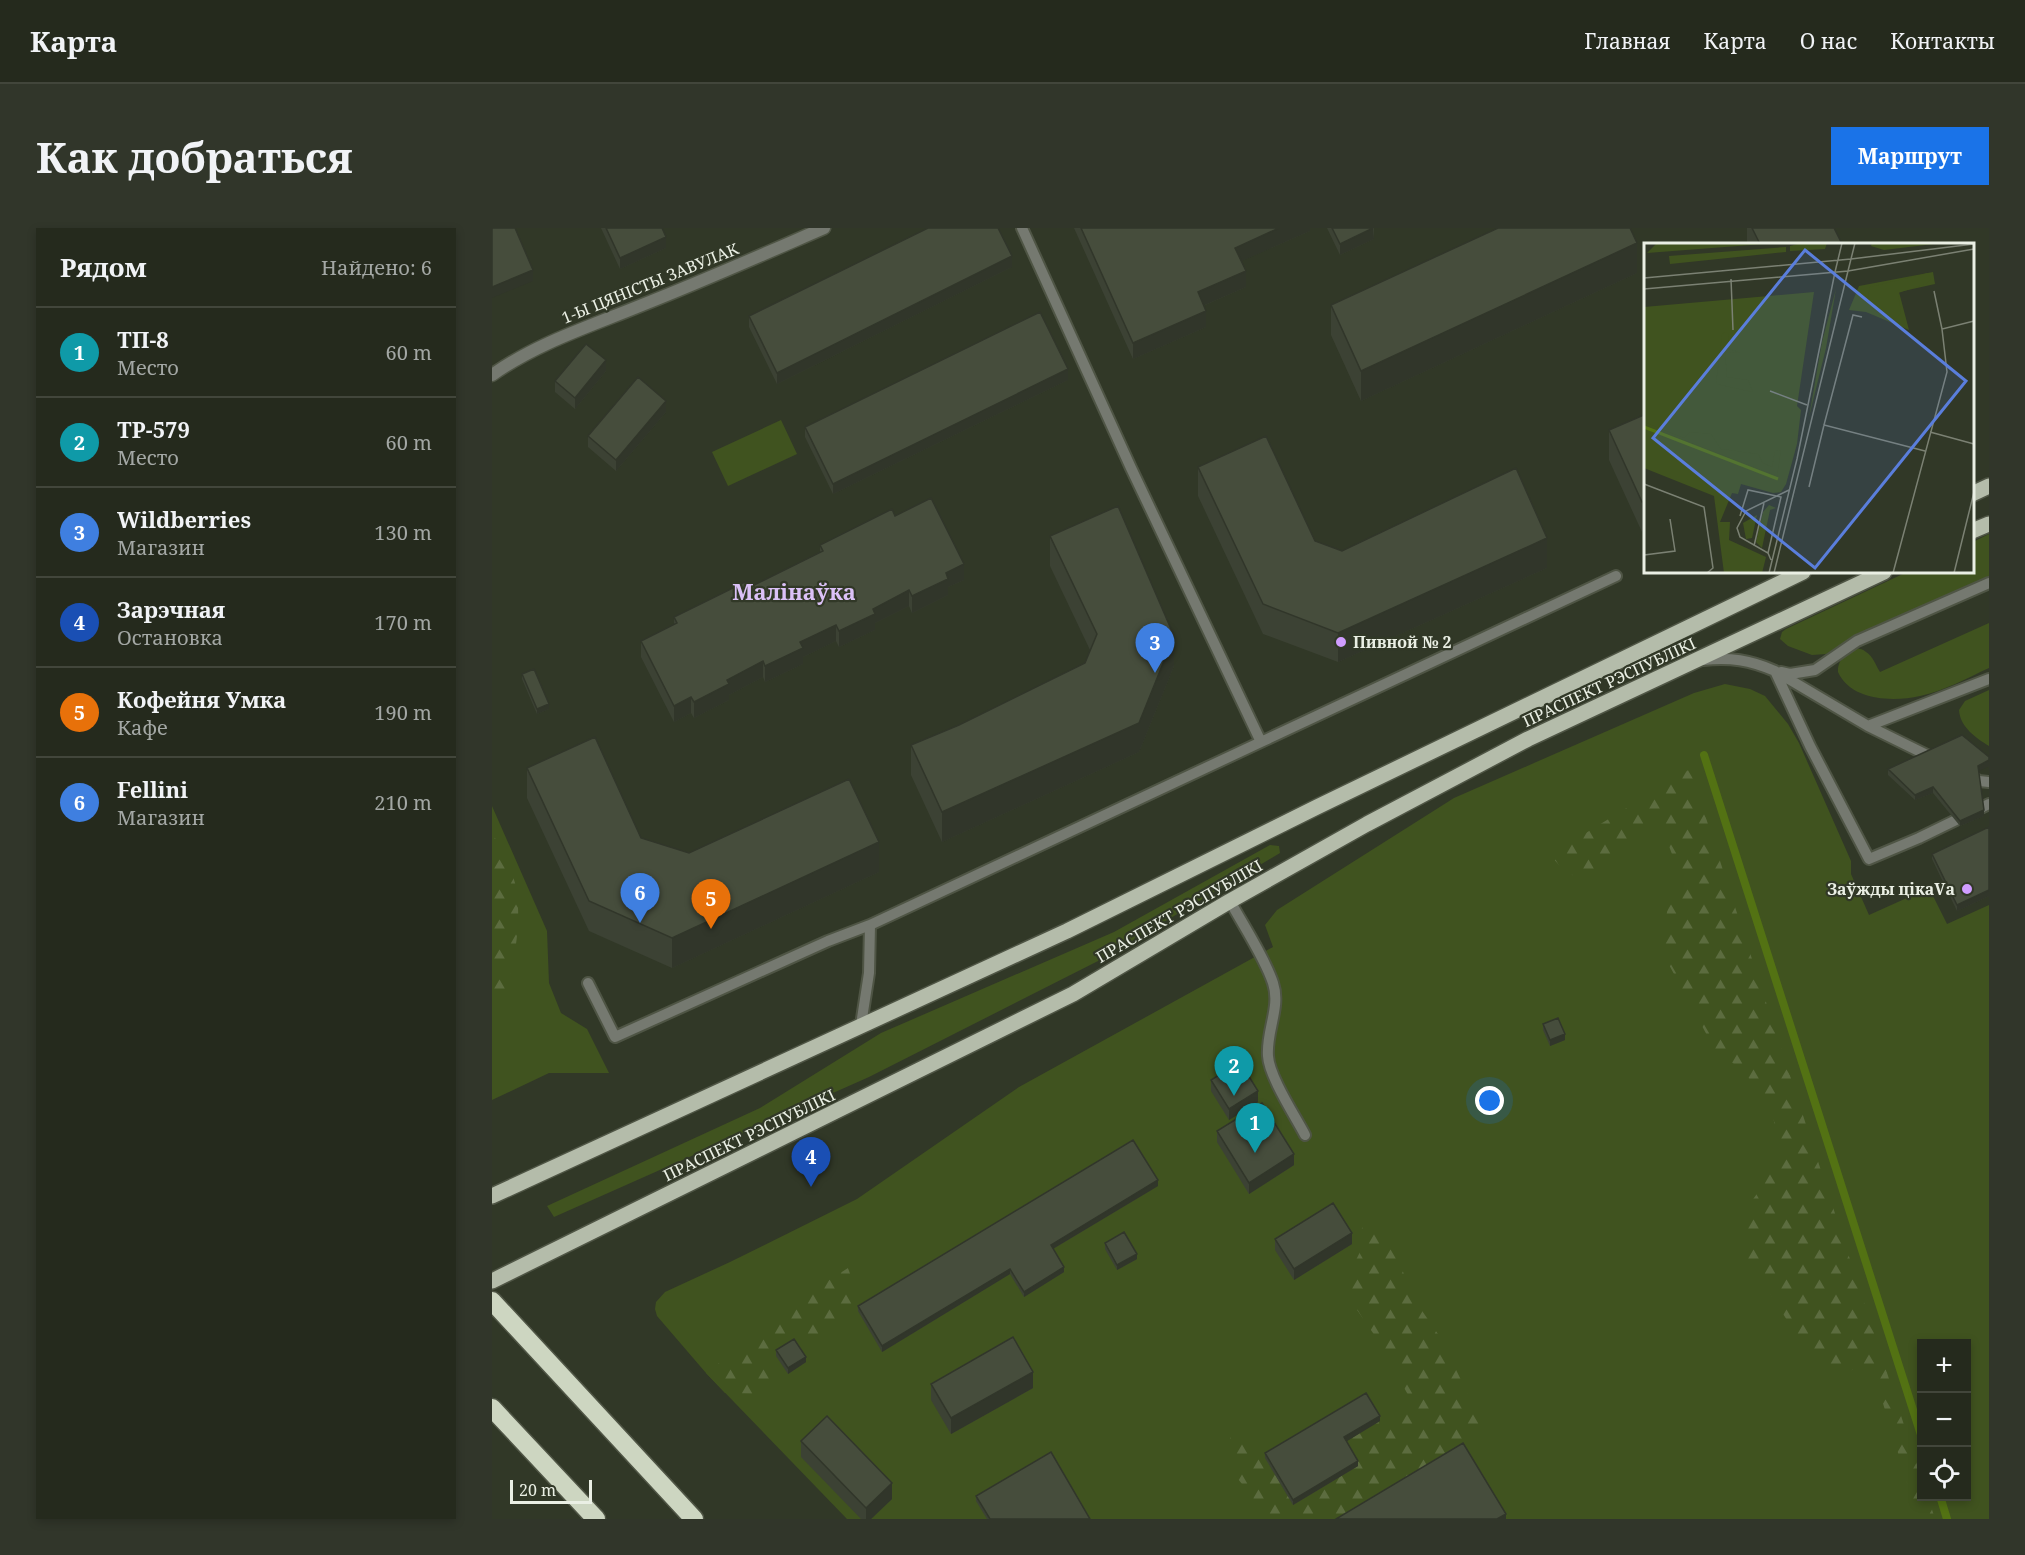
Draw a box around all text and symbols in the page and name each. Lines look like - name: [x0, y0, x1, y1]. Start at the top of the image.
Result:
- text: Карта: [30, 22, 117, 60]
- text: Главная: [1584, 27, 1671, 55]
- text: Карта: [1704, 27, 1767, 55]
- text: О нас: [1800, 27, 1857, 55]
- text: Контакты: [1890, 27, 1995, 55]
- button: Маршрут: [1831, 127, 1989, 185]
- text: Как добраться: [36, 128, 353, 185]
- street label: 1-Ы ЦЯНІСТЫ ЗАВУЛАК: [558, 237, 742, 329]
- inset map: [1644, 243, 1974, 573]
- text: Рядом: [60, 249, 147, 285]
- text: Найдено: 6: [321, 254, 432, 281]
- text: ТП-8: [117, 324, 169, 354]
- text: 1: [74, 339, 85, 366]
- text: 60 m: [386, 339, 432, 366]
- text: Место: [117, 354, 179, 381]
- text: ТР-579: [117, 414, 190, 444]
- text: 2: [74, 429, 85, 456]
- text: 60 m: [386, 429, 432, 456]
- text: Место: [117, 444, 179, 471]
- text: Wildberries: [117, 504, 251, 534]
- text: 3: [74, 519, 85, 546]
- text: 130 m: [374, 519, 432, 546]
- text: Магазин: [117, 534, 205, 561]
- district label: Малінаўка: [732, 576, 856, 606]
- text: Зарэчная: [117, 594, 225, 624]
- text: 4: [74, 609, 85, 636]
- text: 170 m: [374, 609, 432, 636]
- text: Остановка: [117, 624, 223, 651]
- pin: 3: [1136, 624, 1174, 673]
- place label: Пивной № 2: [1353, 631, 1452, 653]
- street label: ПРАСПЕКТ РЭСПУБЛІКІ: [1519, 632, 1699, 732]
- marker: Пивной № 2: [1334, 635, 1348, 649]
- text: Кофейня Умка: [117, 684, 286, 714]
- text: 5: [74, 699, 85, 726]
- text: 190 m: [374, 699, 432, 726]
- text: Кафе: [117, 714, 168, 741]
- text: Fellini: [117, 774, 188, 804]
- text: 6: [74, 789, 85, 816]
- text: 210 m: [374, 789, 432, 816]
- text: Магазин: [117, 804, 205, 831]
- street label: ПРАСПЕКТ РЭСПУБЛІКІ: [1092, 854, 1266, 968]
- pin: 6: [620, 874, 660, 923]
- place label: Заўжды цікаVа: [1827, 878, 1955, 900]
- pin: 5: [692, 880, 730, 929]
- marker: Заўжды цікаVа: [1960, 882, 1974, 896]
- pin: 2: [1214, 1046, 1254, 1096]
- street label: ПРАСПЕКТ РЭСПУБЛІКІ: [659, 1084, 839, 1186]
- your location: [1475, 1086, 1504, 1115]
- pin: 1: [1236, 1104, 1275, 1153]
- pin: 4: [792, 1138, 830, 1187]
- map controls: [1917, 1339, 1971, 1501]
- button: +: [1917, 1339, 1971, 1393]
- button: −: [1917, 1393, 1971, 1447]
- button: locate: [1917, 1447, 1971, 1501]
- scale bar: [510, 1477, 592, 1504]
- text: 20 m: [519, 1479, 556, 1501]

